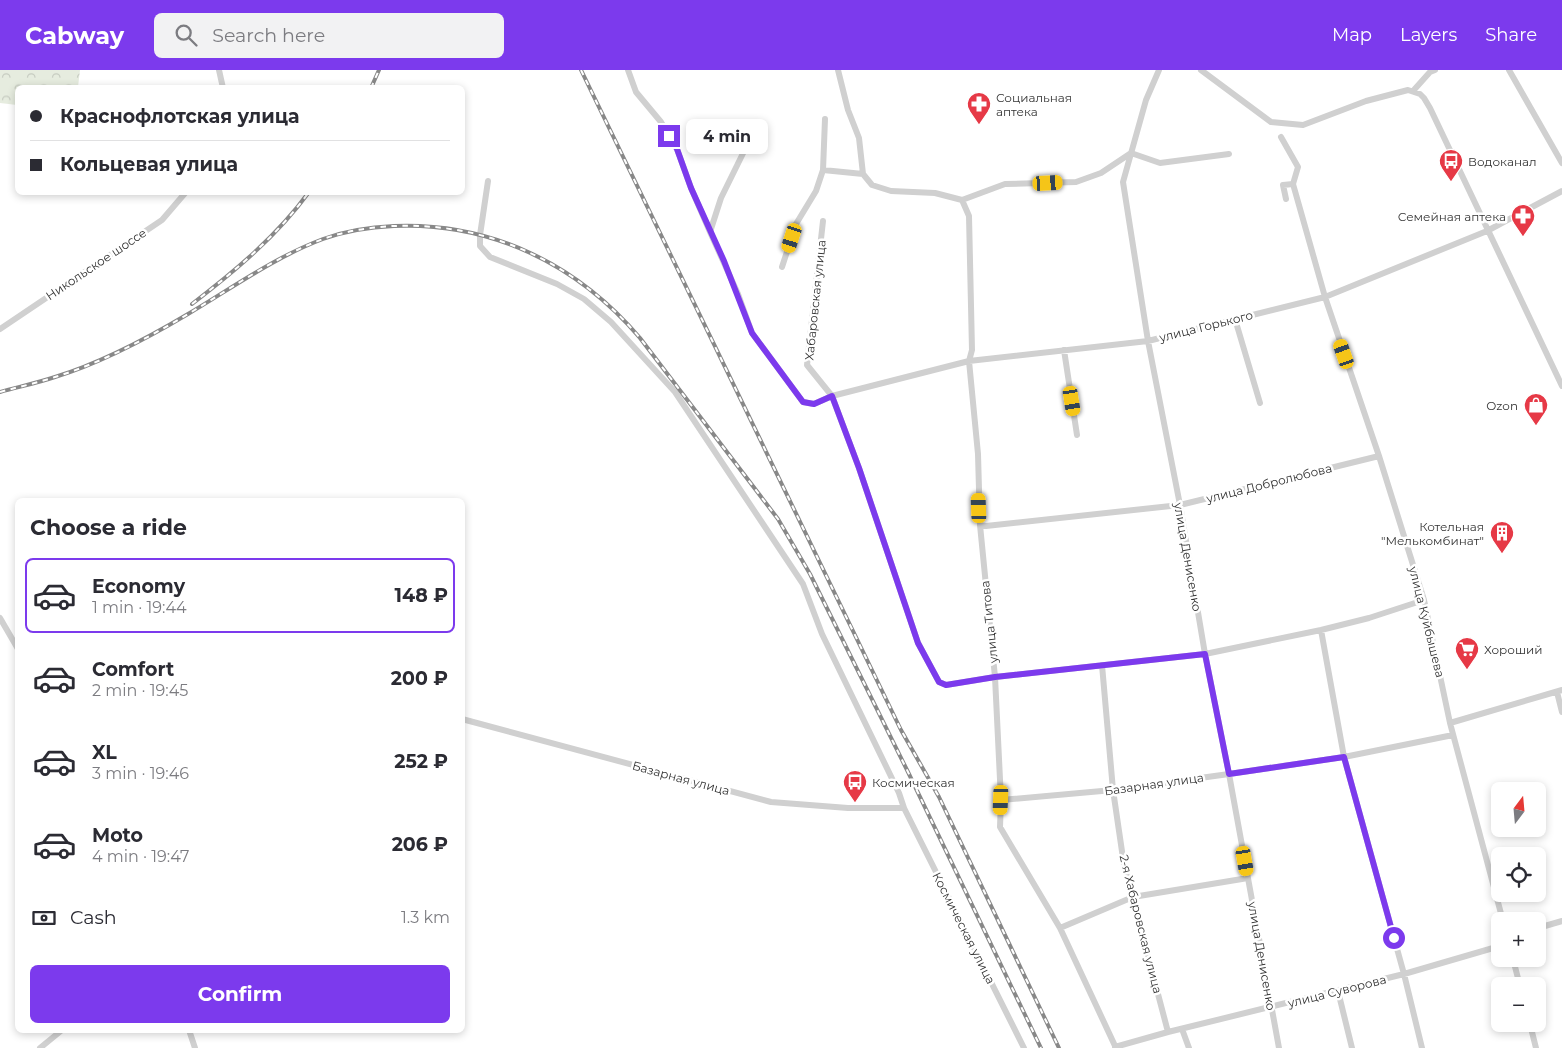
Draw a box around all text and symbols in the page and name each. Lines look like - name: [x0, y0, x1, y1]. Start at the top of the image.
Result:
- search box: [154, 13, 504, 58]
- text: Cabway: [25, 21, 124, 50]
- icon: search: [172, 21, 200, 49]
- text: Search here: [212, 24, 325, 47]
- text: Map: [1332, 24, 1372, 46]
- text: Layers: [1400, 24, 1457, 46]
- text: Share: [1485, 24, 1537, 46]
- place label: Социальная аптека: [996, 90, 1072, 119]
- pharmacy icon: Социальная аптека: [966, 91, 992, 125]
- text: Краснофлотская улица: [60, 105, 300, 128]
- callout: 4 min: [686, 118, 769, 154]
- route end: [658, 125, 680, 147]
- text: 4 min: [703, 127, 751, 146]
- bus stop icon: Водоканал: [1438, 148, 1464, 182]
- text: Кольцевая улица: [60, 153, 238, 176]
- place label: Водоканал: [1468, 154, 1537, 169]
- car: [1032, 175, 1063, 191]
- pharmacy icon: Семейная аптека: [1510, 203, 1536, 237]
- place label: Семейная аптека: [1398, 209, 1506, 224]
- car: [780, 221, 803, 255]
- street label: Никольское шоссе: [43, 225, 149, 303]
- street label: Хабаровская улица: [801, 239, 829, 361]
- street label: улица Горького: [1157, 307, 1255, 345]
- car: [1332, 337, 1355, 371]
- car: [1062, 385, 1081, 417]
- shop icon: Ozon: [1523, 392, 1549, 426]
- place label: Ozon: [1486, 398, 1518, 413]
- street label: улица Добролюбова: [1204, 460, 1333, 506]
- car: [970, 493, 987, 523]
- street label: улица Денисенко: [1171, 500, 1205, 613]
- text: Choose a ride: [30, 514, 187, 541]
- place label: Котельная "Мелькомбинат": [1381, 519, 1484, 548]
- building icon: Котельная "Мелькомбинат": [1489, 520, 1515, 554]
- street label: улица Куйбышева: [1406, 564, 1448, 679]
- icon: car: [32, 573, 77, 618]
- text: Economy: [92, 575, 185, 598]
- street label: улица Титова: [977, 580, 1001, 665]
- text: 148 ₽: [395, 584, 448, 607]
- text: 1 min · 19:44: [92, 598, 187, 617]
- supermarket icon: Хороший: [1454, 636, 1480, 670]
- place label: Хороший: [1484, 642, 1543, 657]
- icon: car: [32, 656, 77, 701]
- text: Comfort: [92, 658, 174, 681]
- text: 200 ₽: [391, 667, 448, 690]
- text: 2 min · 19:45: [92, 681, 188, 700]
- icon: car: [32, 739, 77, 784]
- text: XL: [92, 741, 117, 764]
- text: 252 ₽: [394, 750, 448, 773]
- street label: Базарная улица: [631, 758, 731, 798]
- text: 3 min · 19:46: [92, 764, 189, 783]
- bus stop icon: Космическая: [842, 769, 868, 803]
- street label: Базарная улица: [1103, 770, 1205, 798]
- place label: Космическая: [872, 775, 955, 790]
- north arrow: [1491, 782, 1546, 838]
- map controls: [1491, 782, 1546, 1032]
- car: [992, 785, 1009, 815]
- icon: car: [32, 822, 77, 867]
- text: Moto: [92, 824, 143, 847]
- text: 206 ₽: [392, 833, 448, 856]
- car: [1235, 845, 1254, 877]
- text: 4 min · 19:47: [92, 847, 189, 866]
- button: locate: [1491, 847, 1546, 902]
- street label: 2-я Хабаровская улица: [1116, 853, 1166, 995]
- street label: Космическая улица: [929, 870, 999, 986]
- street label: улица Денисенко: [1245, 899, 1279, 1012]
- icon: cash: [30, 904, 58, 932]
- text: Cash: [70, 906, 117, 929]
- text: 1.3 km: [401, 908, 450, 927]
- button: +: [1491, 912, 1546, 967]
- route start: [1383, 927, 1405, 949]
- button: Confirm: [30, 965, 450, 1023]
- street label: улица Суворова: [1285, 972, 1388, 1011]
- button: −: [1491, 977, 1546, 1032]

